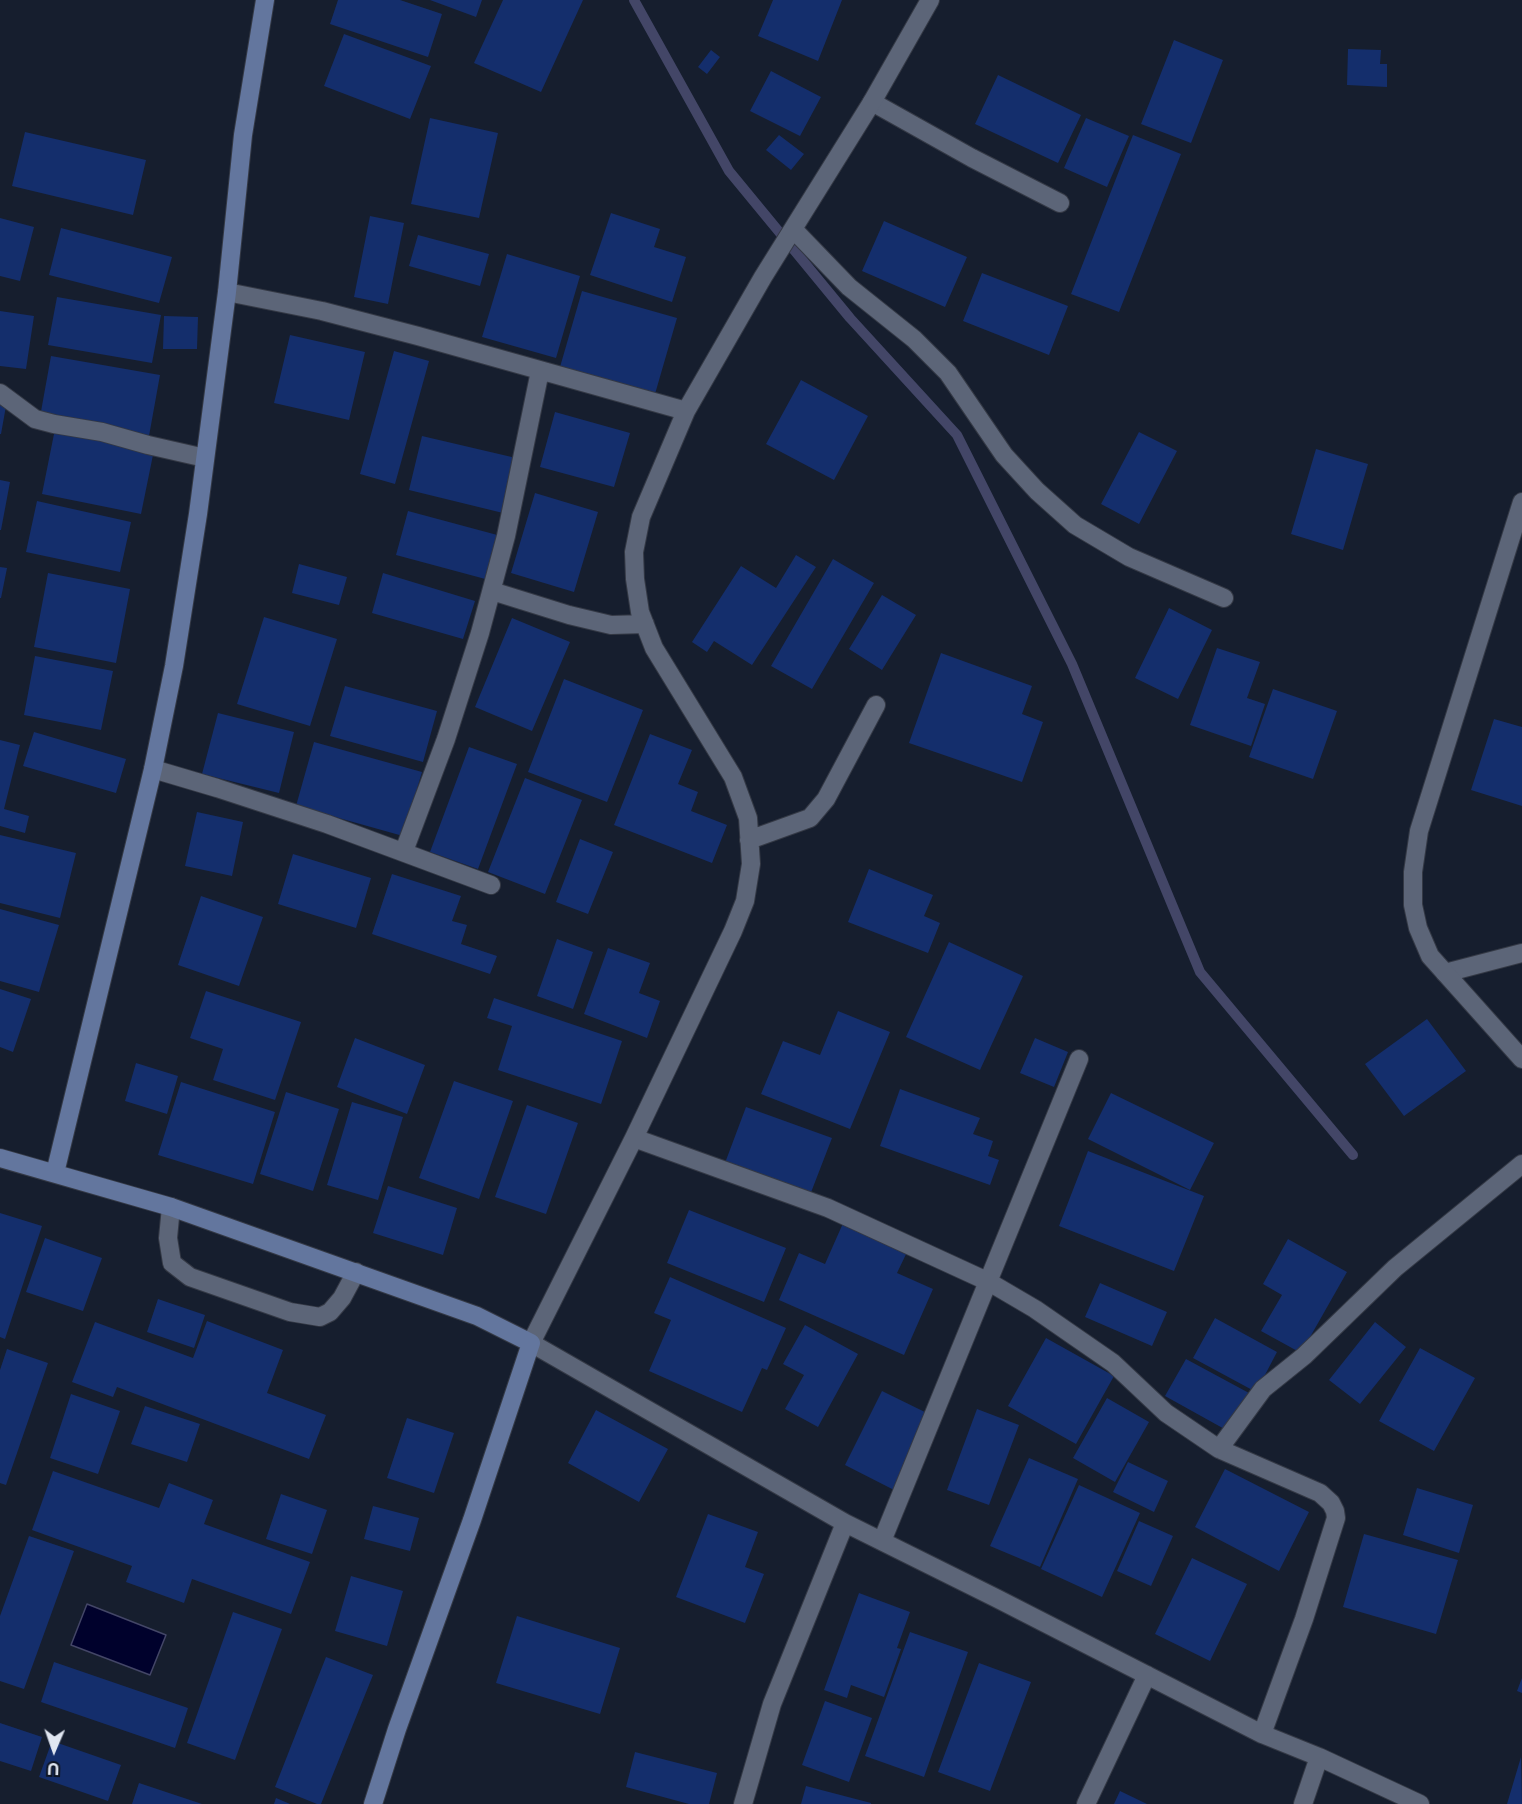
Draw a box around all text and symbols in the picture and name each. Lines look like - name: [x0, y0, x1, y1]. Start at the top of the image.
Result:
- north arrow: [24, 1720, 84, 1780]
- text: U: [47, 1759, 60, 1778]

